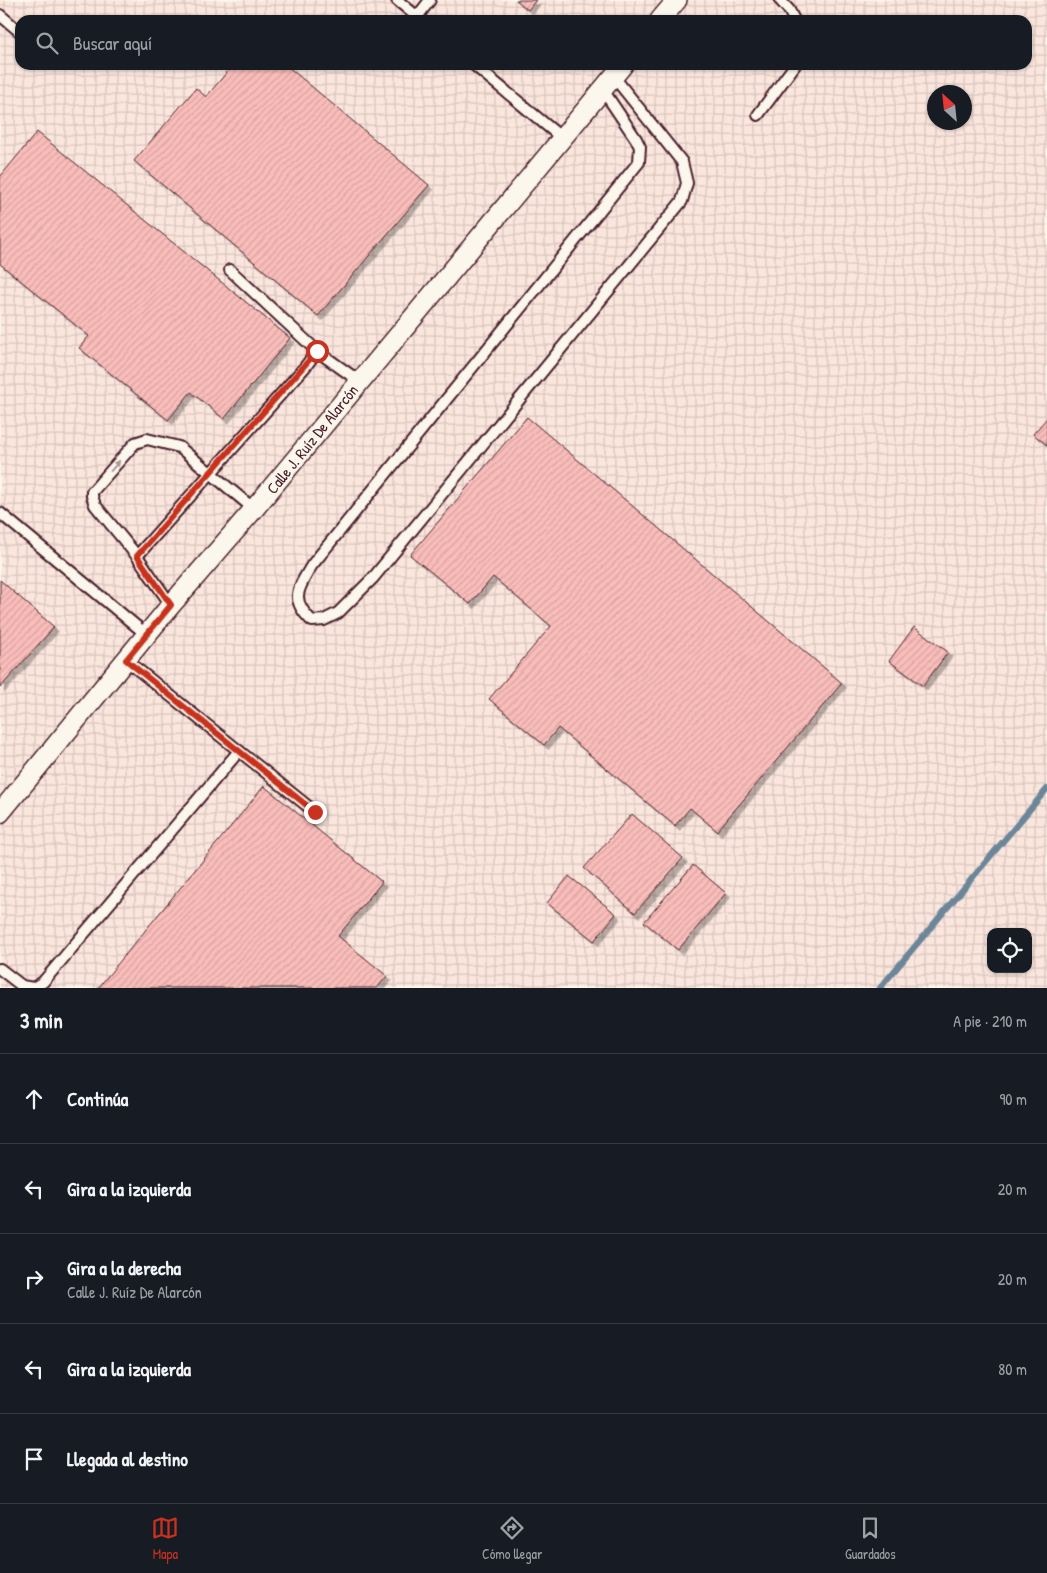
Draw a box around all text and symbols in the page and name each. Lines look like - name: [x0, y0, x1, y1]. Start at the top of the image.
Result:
- search box: [15, 15, 1032, 70]
- icon: search: [33, 29, 61, 57]
- text: Buscar aquí: [73, 30, 152, 56]
- north arrow: [927, 85, 972, 130]
- route start: [306, 340, 329, 363]
- street label: Calle J. Ruíz De Alarcón: [261, 380, 363, 498]
- one-way arrow: [110, 459, 121, 472]
- route end: [304, 801, 327, 824]
- map controls: [987, 928, 1032, 973]
- button: locate: [987, 928, 1032, 973]
- text: 3 min: [20, 1006, 63, 1035]
- text: A pie · 210 m: [953, 1010, 1027, 1032]
- icon: ahead: [20, 1085, 48, 1113]
- text: Continúa: [67, 1086, 128, 1112]
- text: 90 m: [999, 1088, 1027, 1110]
- icon: left: [20, 1175, 48, 1203]
- text: Gira a la izquierda: [67, 1176, 191, 1202]
- text: 20 m: [998, 1178, 1027, 1200]
- text: Gira a la derecha: [67, 1255, 181, 1281]
- icon: right: [20, 1265, 48, 1293]
- text: 20 m: [998, 1268, 1027, 1290]
- text: Calle J. Ruíz De Alarcón: [67, 1281, 202, 1303]
- icon: left: [20, 1355, 48, 1383]
- text: Gira a la izquierda: [67, 1356, 191, 1382]
- text: 80 m: [998, 1358, 1027, 1380]
- icon: arrive: [20, 1445, 48, 1473]
- text: Llegada al destino: [67, 1446, 188, 1472]
- tab: Mapa: [151, 1514, 179, 1563]
- tab: Cómo llegar: [482, 1514, 542, 1563]
- tab: Guardados: [845, 1514, 896, 1563]

